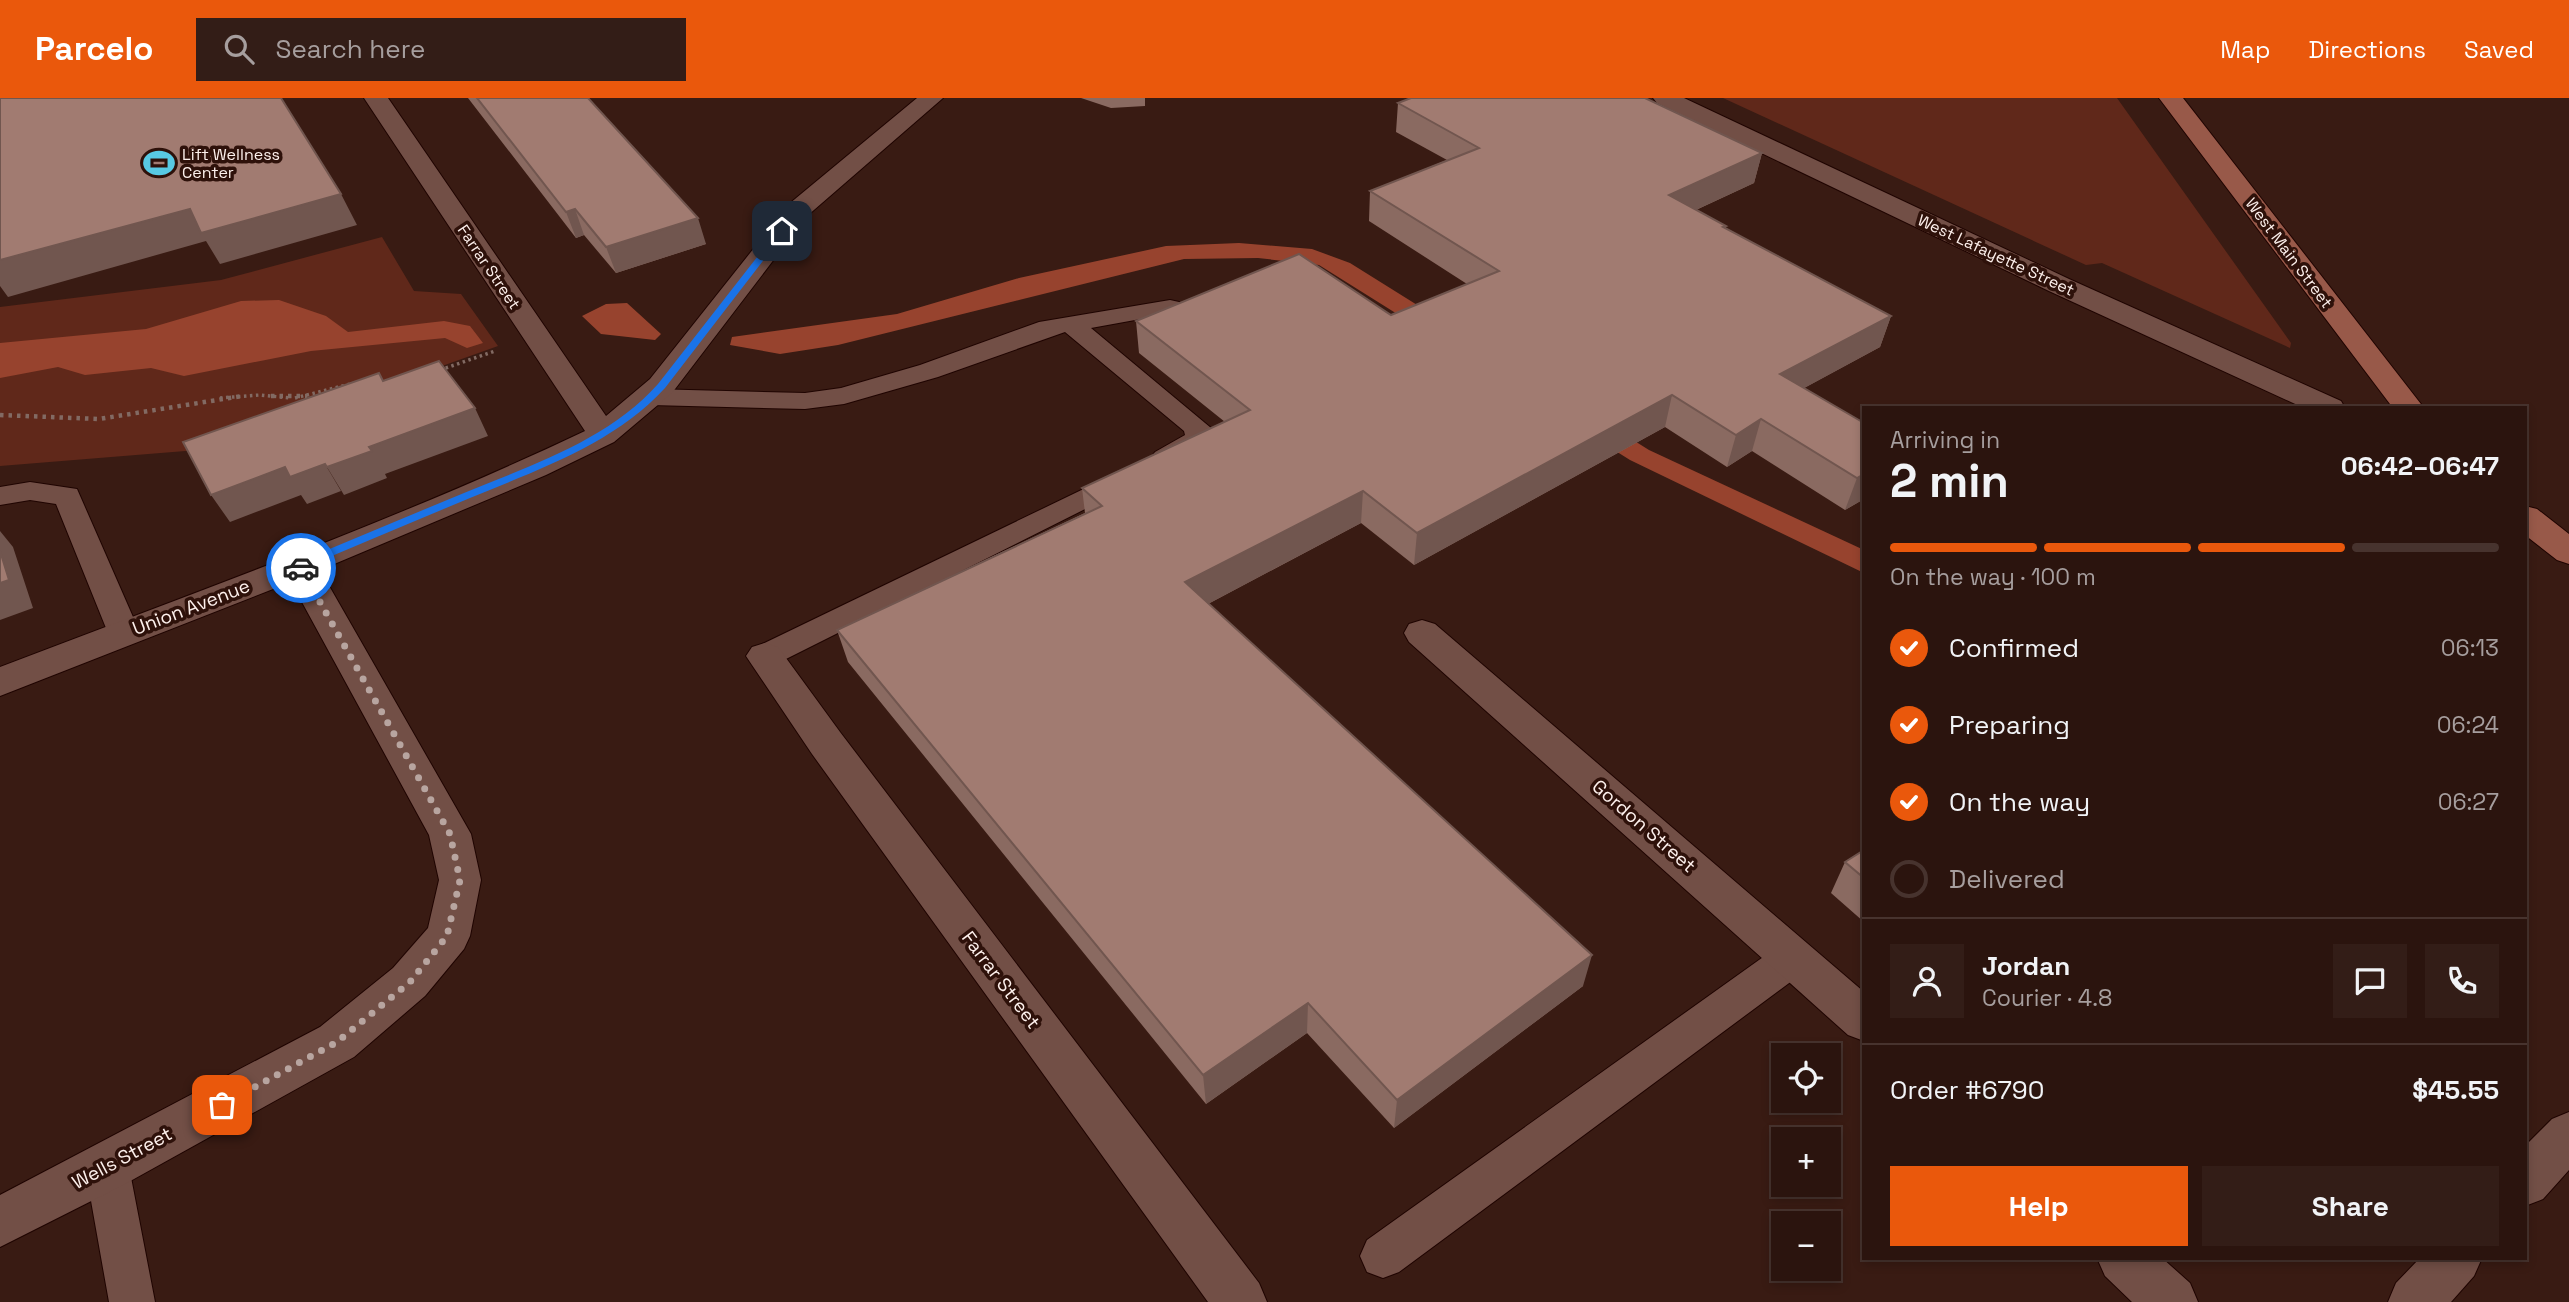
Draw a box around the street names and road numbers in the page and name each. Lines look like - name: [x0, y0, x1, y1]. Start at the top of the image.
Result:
- street label: West Main Street: [2241, 194, 2337, 312]
- street label: West Lafayette Street: [1914, 209, 2078, 301]
- street label: Farrar Street: [453, 221, 525, 313]
- street label: Union Avenue: [129, 573, 253, 641]
- street label: Gordon Street: [1587, 774, 1701, 878]
- street label: Farrar Street: [956, 926, 1046, 1034]
- street label: Wells Street: [68, 1121, 176, 1195]

